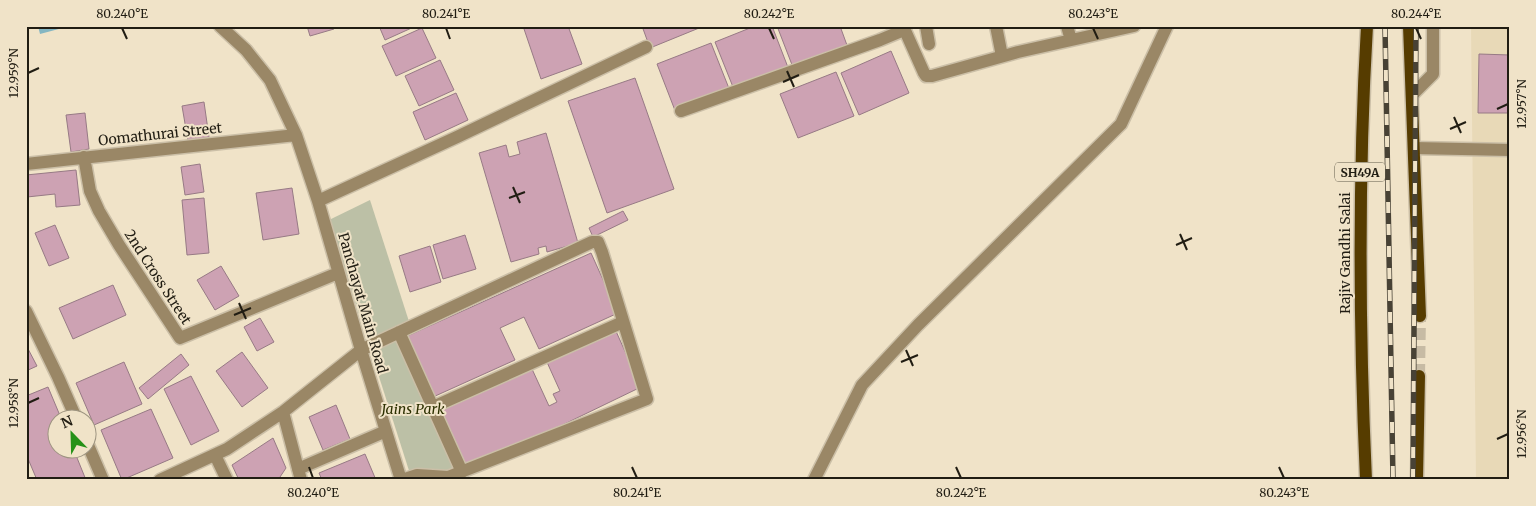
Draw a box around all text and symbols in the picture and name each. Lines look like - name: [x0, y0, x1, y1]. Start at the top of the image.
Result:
- text: 80.240°E: [96, 6, 148, 21]
- text: 80.241°E: [422, 6, 470, 21]
- text: 80.242°E: [744, 6, 795, 21]
- text: 80.243°E: [1068, 6, 1118, 21]
- text: 80.244°E: [1391, 6, 1441, 21]
- text: 12.959°N: [6, 47, 21, 98]
- text: 12.957°N: [1514, 79, 1529, 129]
- street label: Oomathurai Street: [97, 118, 223, 149]
- road number: SH49A: [1335, 162, 1385, 182]
- street label: Rajiv Gandhi Salai: [1336, 192, 1354, 314]
- street label: 2nd Cross Street: [121, 226, 196, 328]
- street label: Panchayat Main Road: [334, 231, 392, 376]
- text: 12.958°N: [6, 377, 21, 428]
- park label: Jains Park: [379, 400, 445, 418]
- north arrow: [48, 408, 98, 458]
- text: 12.956°N: [1514, 409, 1529, 459]
- text: N: [58, 412, 76, 432]
- text: 80.240°E: [287, 485, 339, 500]
- text: 80.241°E: [613, 485, 661, 500]
- text: 80.242°E: [936, 485, 987, 500]
- text: 80.243°E: [1259, 485, 1309, 500]

